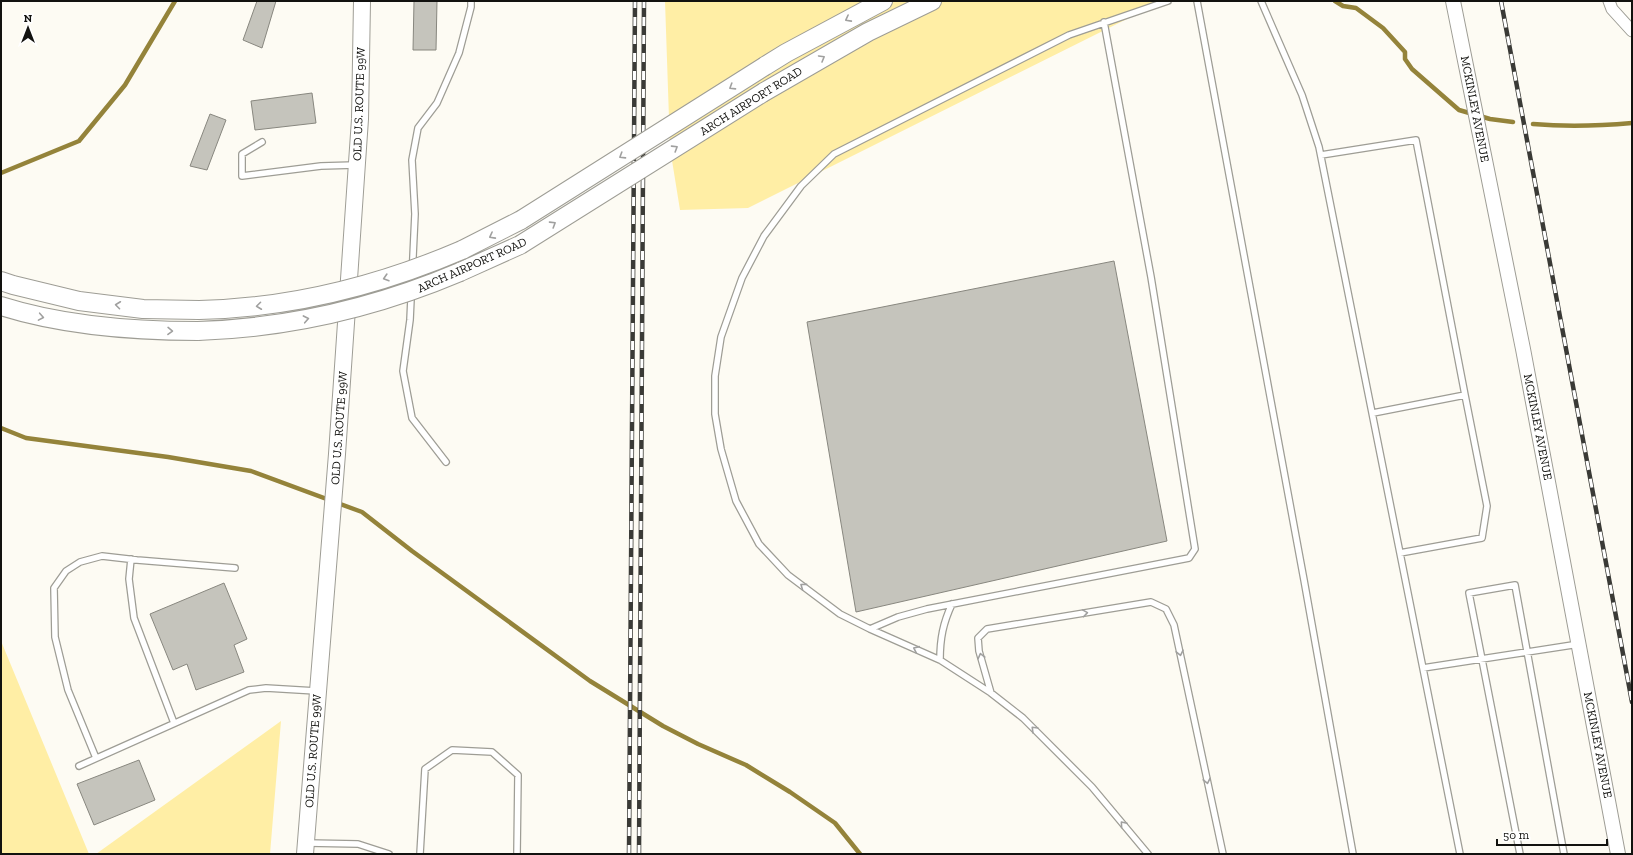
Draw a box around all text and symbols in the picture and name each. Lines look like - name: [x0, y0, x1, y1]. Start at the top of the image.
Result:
- north arrow: [8, 8, 48, 48]
- text: N: [24, 12, 33, 25]
- one-way arrow: [845, 14, 853, 22]
- street label: OLD U.S. ROUTE 99W: [350, 46, 368, 161]
- one-way arrow: [818, 55, 825, 62]
- street label: MCKINLEY AVENUE: [1458, 55, 1492, 163]
- street label: ARCH AIRPORT ROAD: [697, 64, 805, 138]
- one-way arrow: [729, 82, 736, 89]
- one-way arrow: [671, 145, 678, 152]
- one-way arrow: [619, 151, 626, 159]
- one-way arrow: [549, 222, 556, 229]
- one-way arrow: [489, 231, 496, 239]
- street label: ARCH AIRPORT ROAD: [415, 235, 529, 295]
- one-way arrow: [383, 273, 390, 282]
- one-way arrow: [115, 301, 121, 310]
- one-way arrow: [256, 302, 262, 311]
- one-way arrow: [38, 312, 44, 320]
- one-way arrow: [303, 315, 309, 324]
- one-way arrow: [167, 327, 173, 335]
- street label: OLD U.S. ROUTE 99W: [328, 370, 350, 485]
- street label: MCKINLEY AVENUE: [1521, 373, 1555, 481]
- one-way arrow: [800, 584, 807, 591]
- one-way arrow: [1082, 609, 1088, 618]
- one-way arrow: [912, 646, 919, 654]
- one-way arrow: [1176, 650, 1184, 657]
- one-way arrow: [977, 652, 986, 659]
- street label: MCKINLEY AVENUE: [1581, 691, 1615, 799]
- street label: OLD U.S. ROUTE 99W: [302, 693, 324, 808]
- one-way arrow: [1032, 726, 1039, 734]
- one-way arrow: [1203, 777, 1211, 784]
- scale bar: [1497, 821, 1607, 847]
- one-way arrow: [1121, 822, 1128, 829]
- text: 50 m: [1503, 828, 1530, 842]

